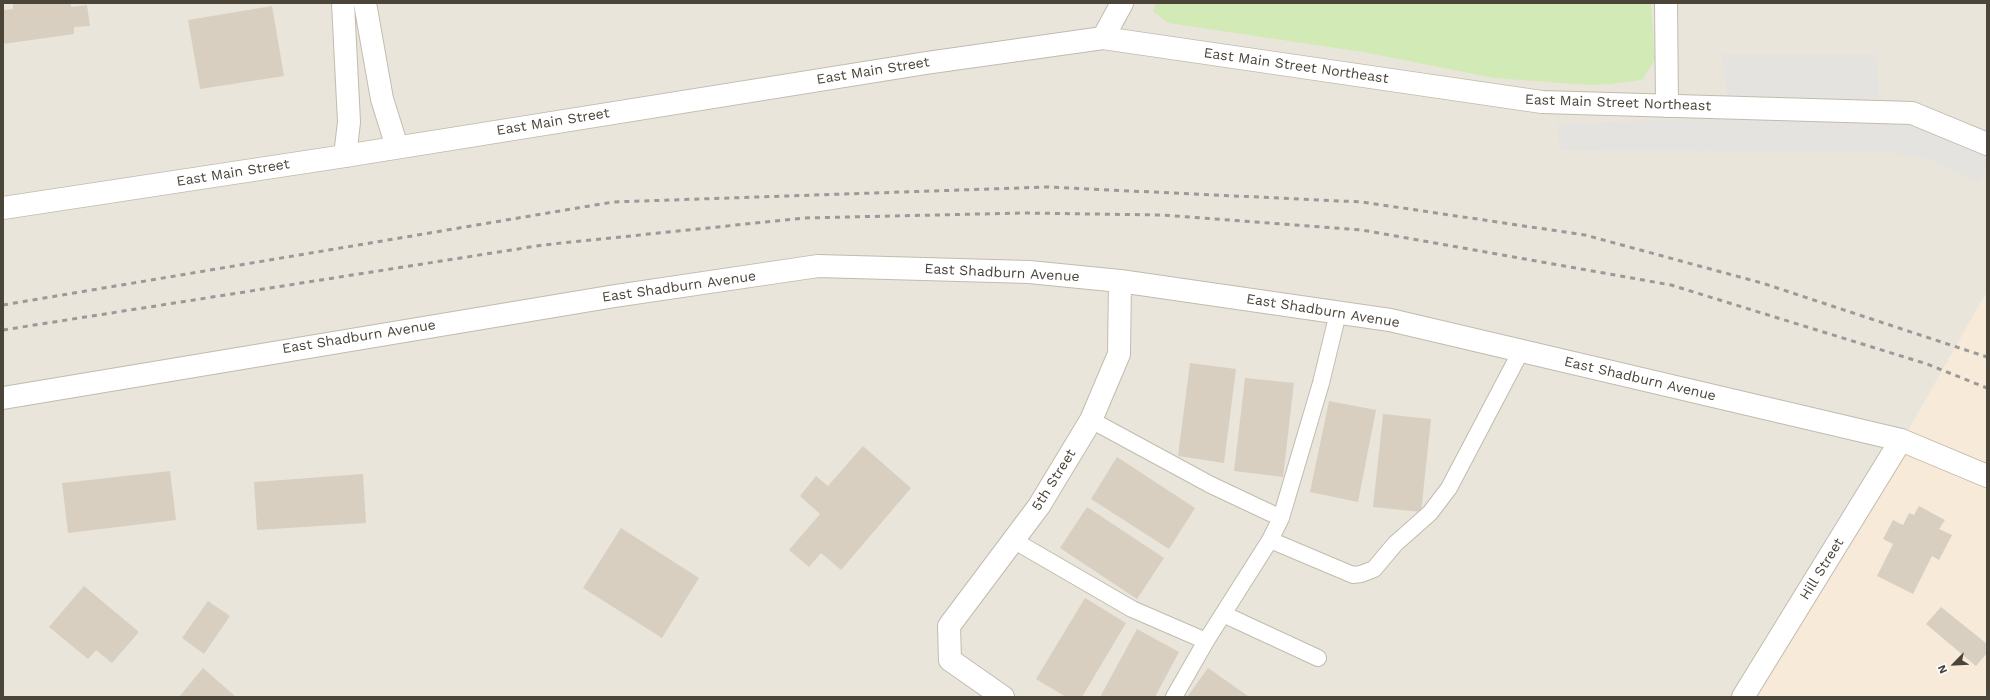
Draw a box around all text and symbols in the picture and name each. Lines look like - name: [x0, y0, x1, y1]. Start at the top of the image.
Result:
- street label: East Main Street Northeast: [1203, 45, 1389, 87]
- street label: East Main Street: [815, 54, 931, 88]
- street label: East Main Street Northeast: [1525, 91, 1711, 115]
- street label: East Main Street: [495, 105, 611, 139]
- street label: East Main Street: [175, 156, 291, 190]
- street label: East Shadburn Avenue: [924, 261, 1080, 285]
- street label: East Shadburn Avenue: [601, 268, 757, 306]
- street label: East Shadburn Avenue: [1245, 291, 1401, 331]
- street label: East Shadburn Avenue: [281, 317, 437, 357]
- street label: East Shadburn Avenue: [1562, 353, 1718, 405]
- street label: 5th Street: [1028, 446, 1080, 514]
- street label: Hill Street: [1796, 535, 1848, 603]
- north arrow: [1934, 644, 1974, 684]
- text: N: [1935, 663, 1950, 675]

